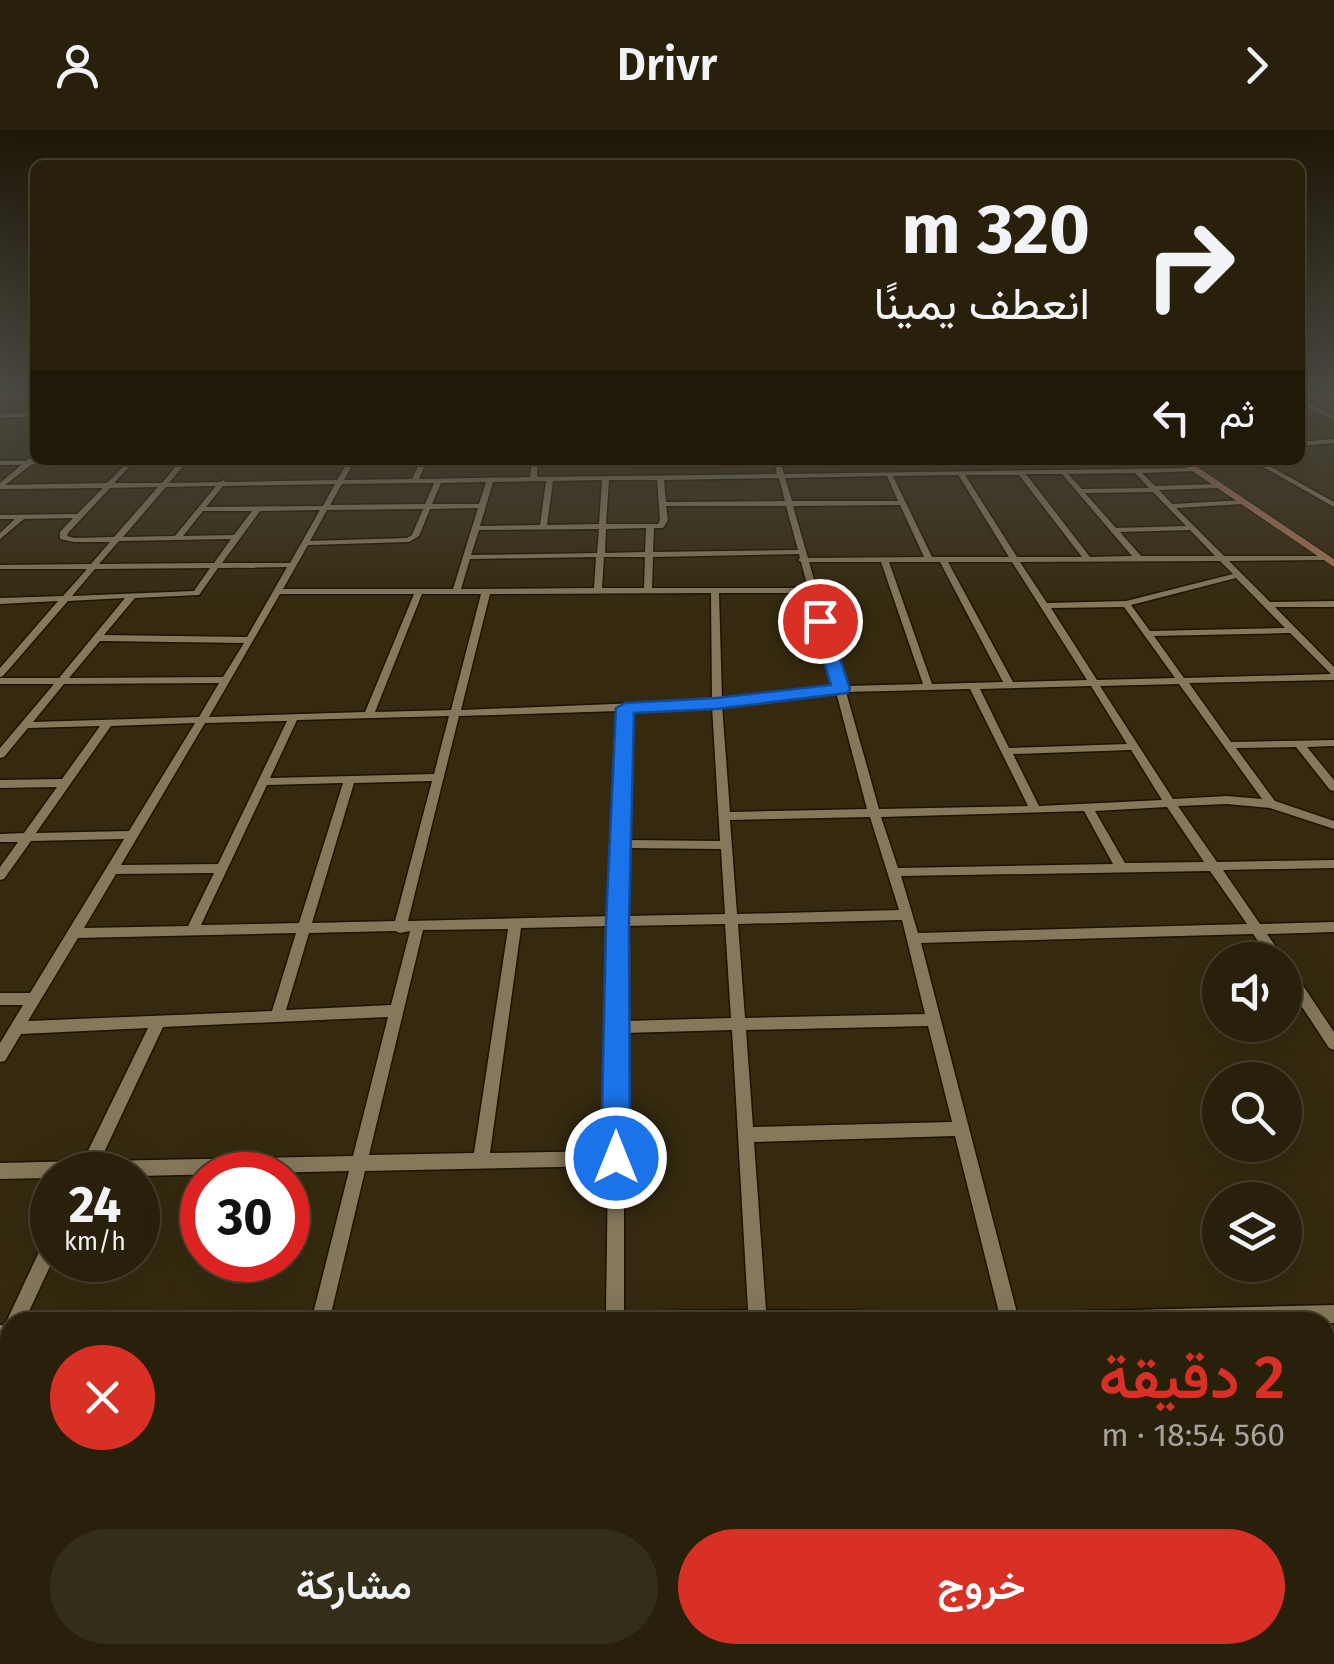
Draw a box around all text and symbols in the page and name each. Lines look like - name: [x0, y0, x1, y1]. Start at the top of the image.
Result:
- icon: person: [50, 38, 105, 93]
- text: Drivr: [617, 38, 717, 92]
- icon: forward: [1229, 38, 1284, 93]
- text: 320 m: [901, 188, 1090, 272]
- icon: right: [1125, 200, 1255, 330]
- text: انعطف يمينًا: [874, 277, 1090, 331]
- icon: left: [1144, 390, 1199, 445]
- text: ثم: [1219, 391, 1255, 437]
- pin: [778, 579, 863, 664]
- icon: arrive: [793, 594, 848, 649]
- map controls: [1202, 942, 1302, 1282]
- button: sound: [1202, 942, 1302, 1042]
- button: search: [1202, 1062, 1302, 1162]
- position arrow: [564, 1106, 668, 1210]
- speed limit sign: 30: [180, 1152, 310, 1282]
- text: 24: [69, 1175, 121, 1235]
- button: layers: [1202, 1182, 1302, 1282]
- text: km/h: [64, 1227, 126, 1257]
- text: 2 دقيقة: [1099, 1342, 1285, 1414]
- button: close: [50, 1345, 155, 1450]
- text: 560 m · 18:54: [1101, 1416, 1285, 1454]
- button: مشاركة: [50, 1529, 658, 1644]
- button: خروج: [678, 1529, 1285, 1644]

